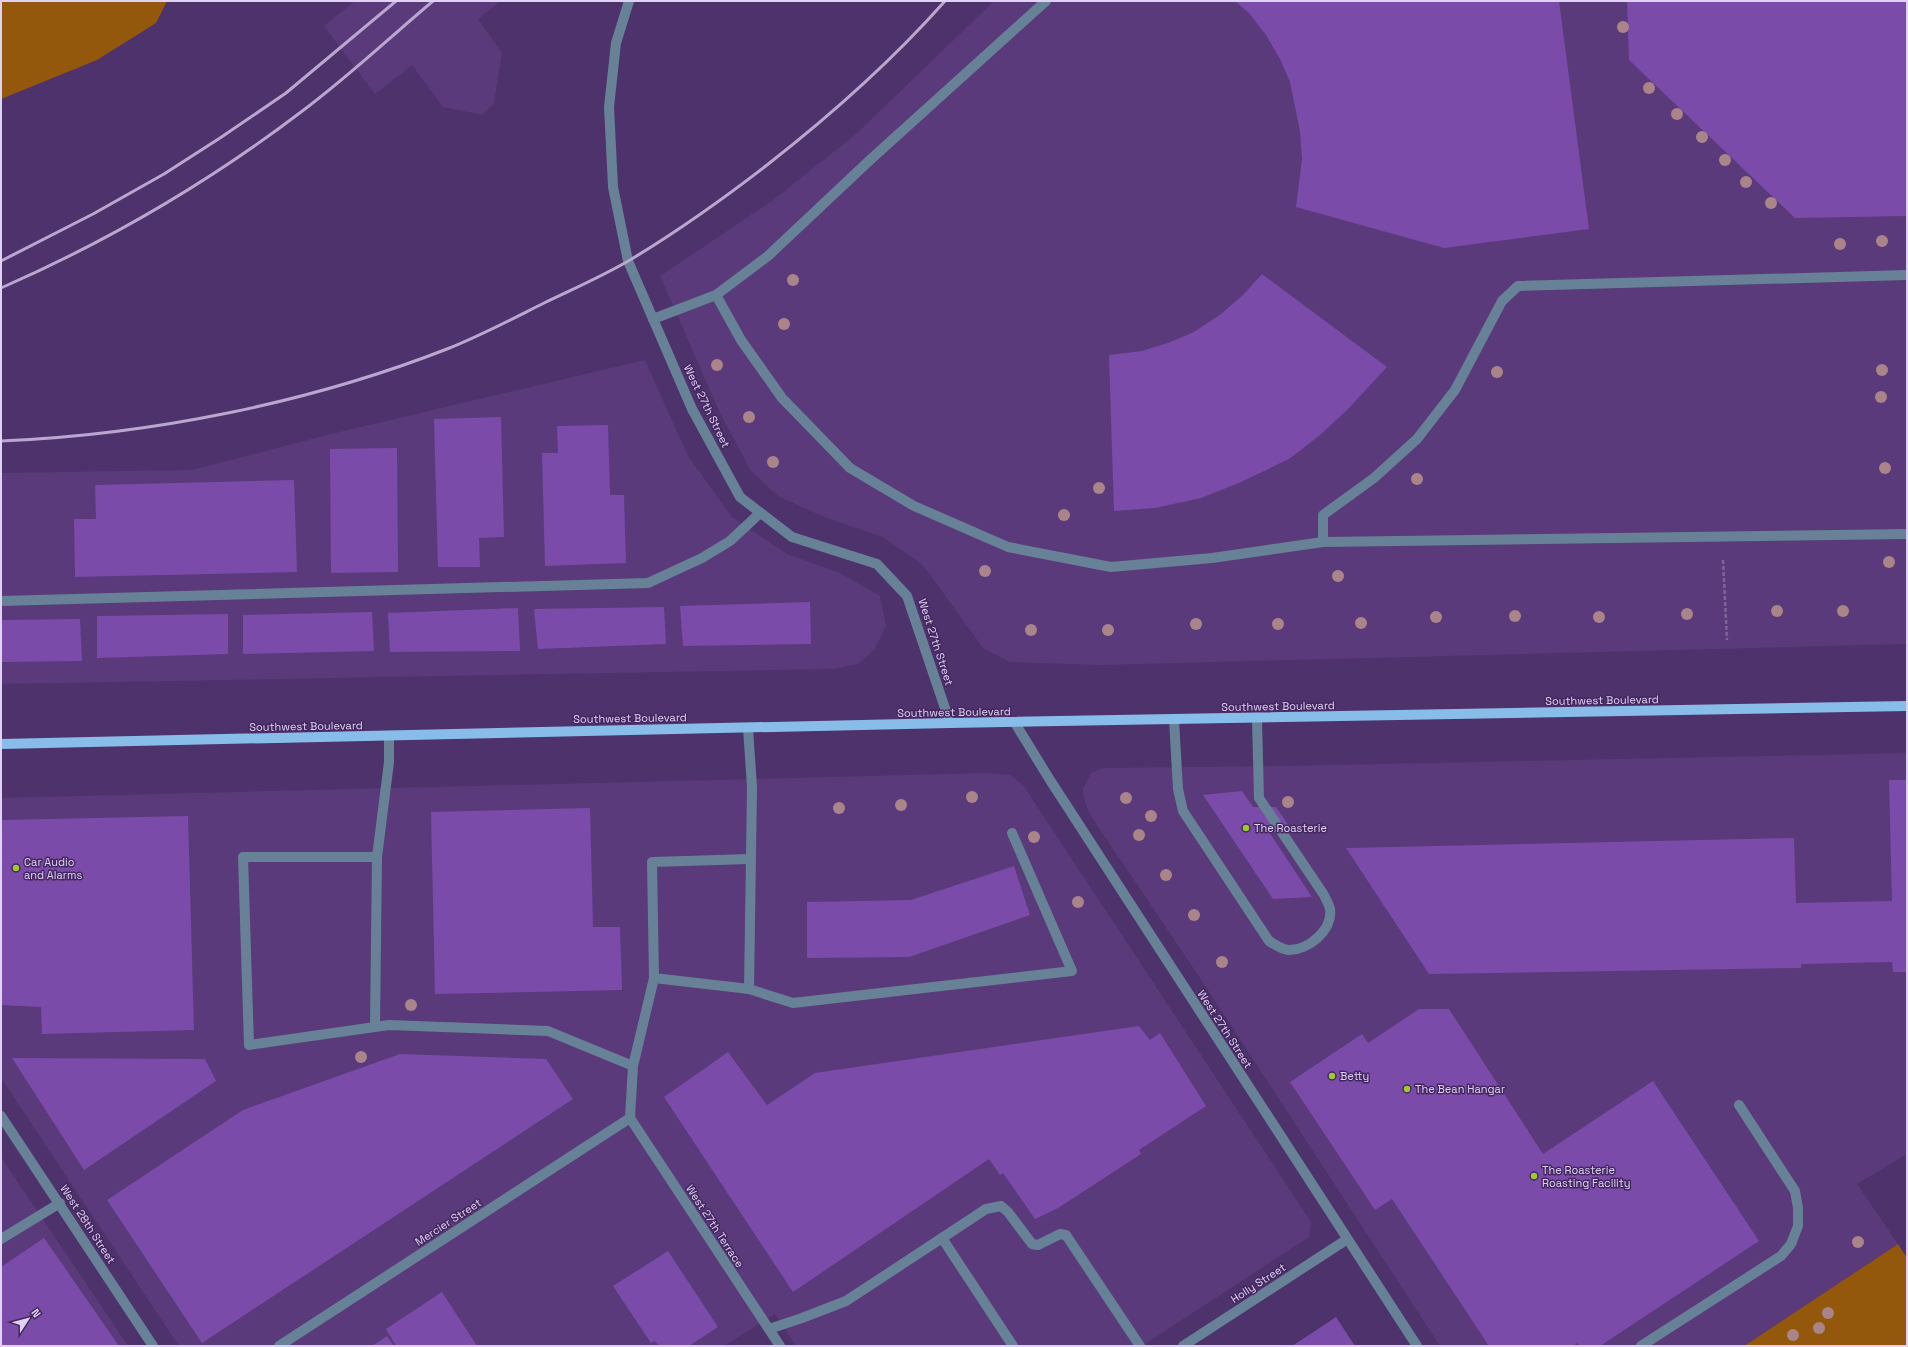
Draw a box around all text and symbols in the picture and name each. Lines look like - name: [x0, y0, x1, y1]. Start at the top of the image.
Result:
- street label: West 27th Street: [681, 362, 733, 450]
- street label: West 27th Street: [915, 597, 957, 687]
- street label: Southwest Boulevard: [1545, 692, 1659, 708]
- street label: Southwest Boulevard: [1221, 698, 1335, 714]
- street label: Southwest Boulevard: [897, 704, 1011, 720]
- street label: Southwest Boulevard: [573, 710, 687, 726]
- street label: Southwest Boulevard: [249, 718, 363, 734]
- place label: The Roasterie: [1254, 821, 1327, 835]
- marker: The Roasterie: [1241, 823, 1251, 833]
- place label: Car Audio and Alarms: [24, 855, 82, 882]
- marker: Car Audio and Alarms: [11, 863, 21, 873]
- street label: West 27th Street: [1194, 987, 1256, 1071]
- place label: Betty: [1340, 1069, 1369, 1083]
- marker: Betty: [1327, 1071, 1337, 1081]
- place label: The Bean Hangar: [1415, 1082, 1505, 1096]
- marker: The Bean Hangar: [1402, 1084, 1412, 1094]
- place label: The Roasterie Roasting Facility: [1542, 1163, 1631, 1190]
- marker: The Roasterie Roasting Facility: [1529, 1171, 1539, 1181]
- street label: West 28th Street: [57, 1182, 119, 1266]
- street label: West 27th Terrace: [683, 1182, 747, 1270]
- street label: Mercier Street: [412, 1195, 484, 1249]
- street label: Holly Street: [1228, 1260, 1288, 1306]
- north arrow: [8, 1299, 48, 1339]
- text: N: [28, 1306, 44, 1320]

